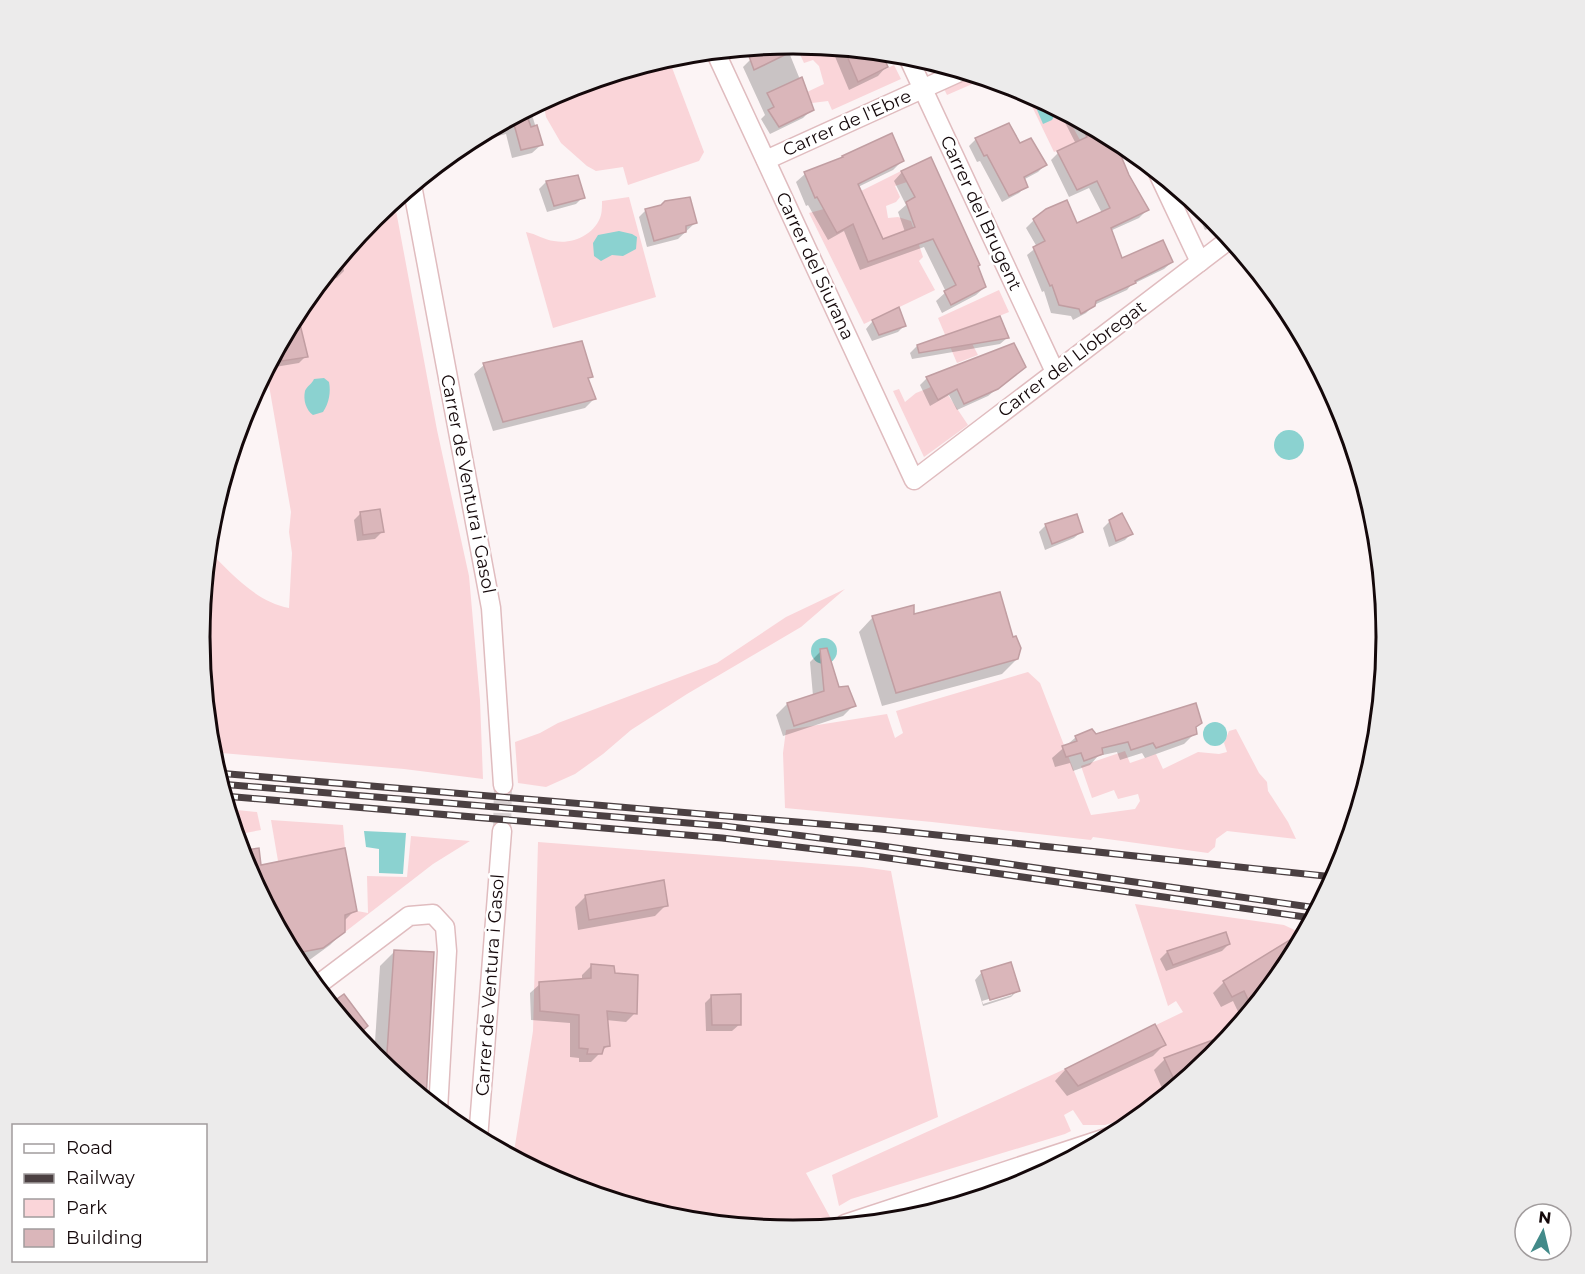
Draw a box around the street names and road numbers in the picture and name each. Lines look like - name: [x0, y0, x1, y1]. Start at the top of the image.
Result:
- street label: Carrer de l'Ebre: [779, 85, 915, 161]
- street label: Carrer del Brugent: [935, 132, 1027, 294]
- street label: Carrer del Siurana: [771, 189, 859, 343]
- street label: Carrer del Llobregat: [994, 296, 1150, 422]
- street label: Carrer de Ventura i Gasol: [436, 373, 500, 595]
- street label: Carrer de Ventura i Gasol: [471, 873, 509, 1097]

